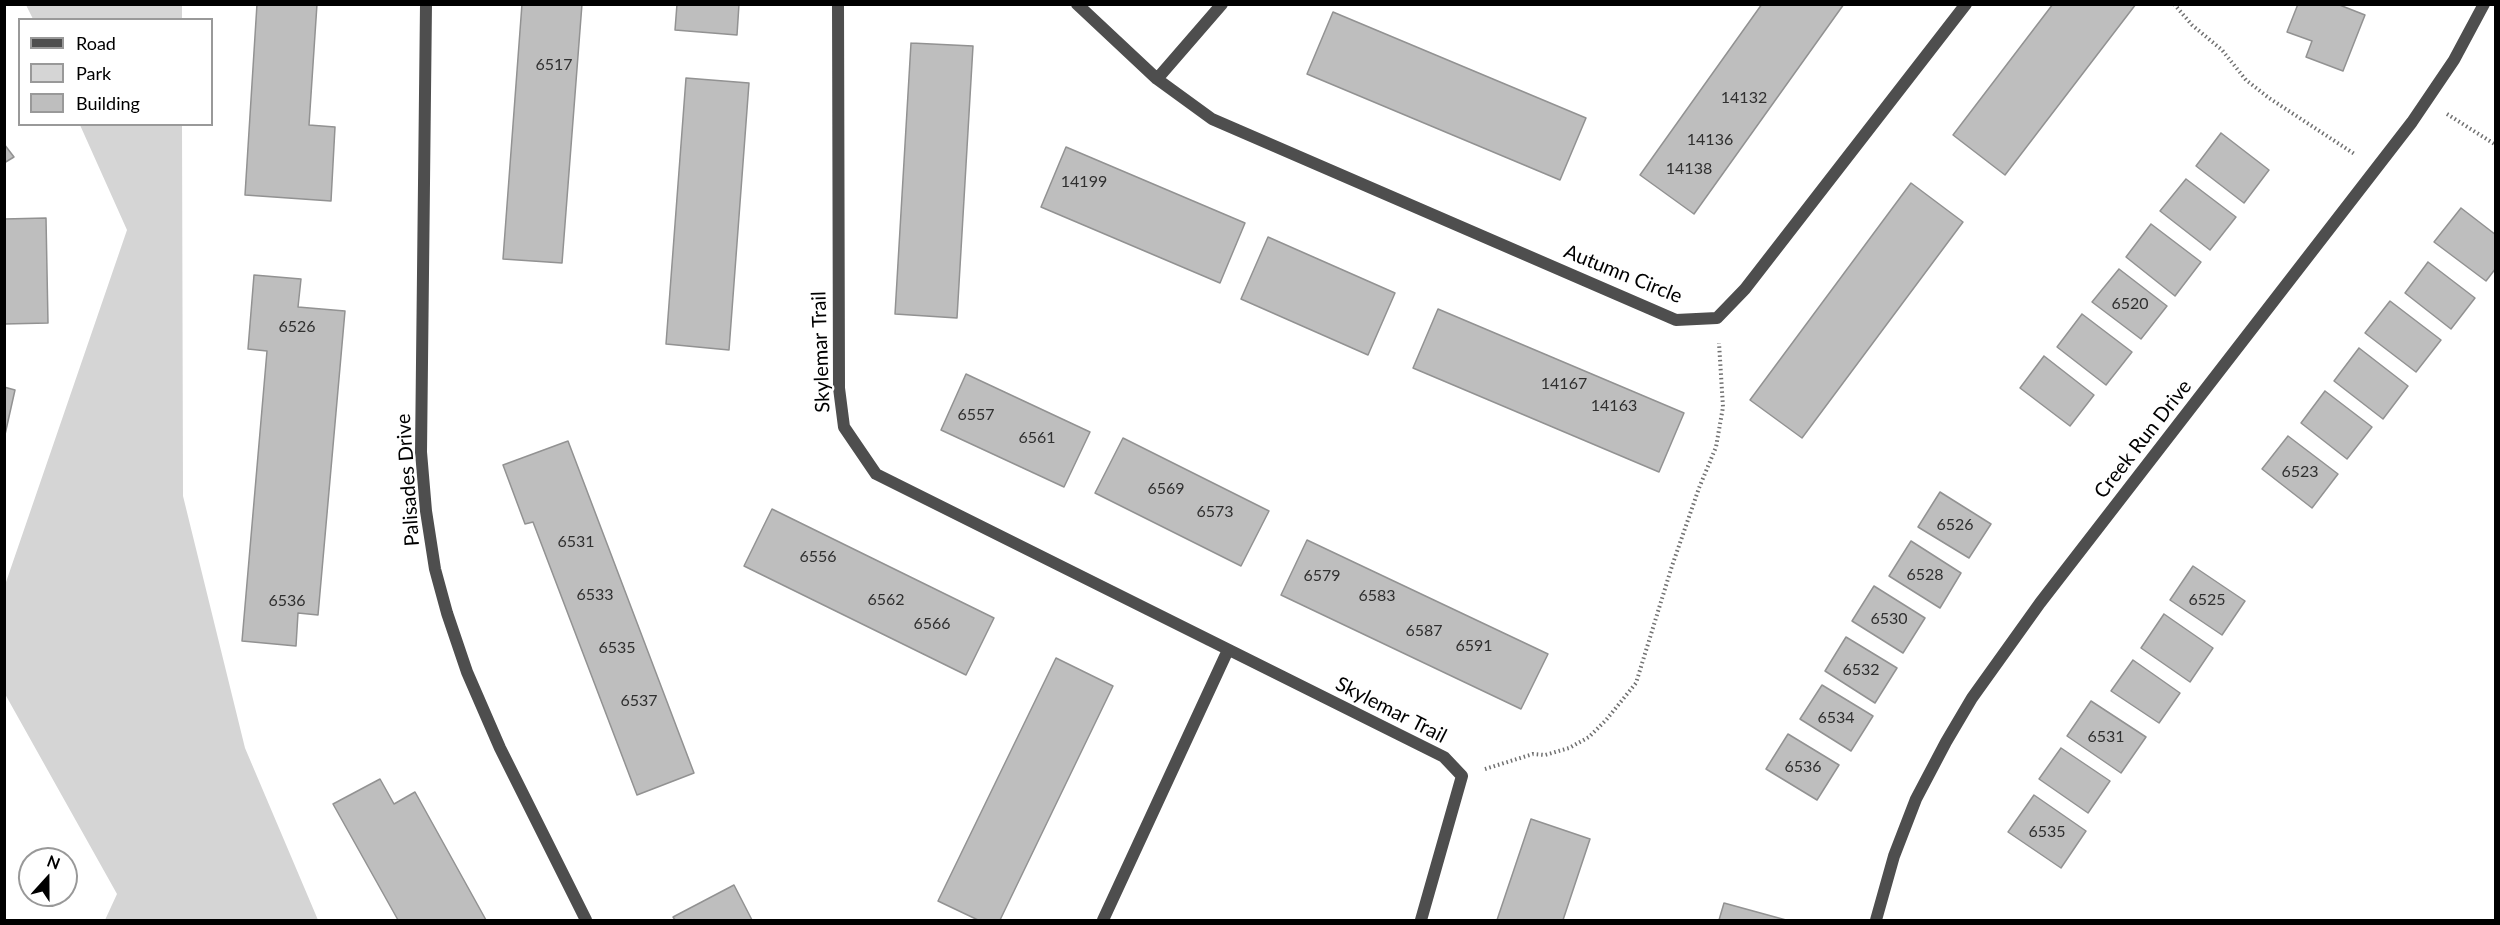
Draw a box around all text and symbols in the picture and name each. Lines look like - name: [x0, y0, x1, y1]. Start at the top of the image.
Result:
- legend: [18, 18, 213, 126]
- text: Road: [76, 32, 116, 54]
- house number: 6517: [535, 55, 573, 75]
- text: Park: [76, 62, 111, 84]
- house number: 14132: [1721, 88, 1767, 108]
- text: Building: [76, 92, 140, 114]
- house number: 14136: [1687, 130, 1733, 150]
- house number: 14138: [1666, 159, 1712, 179]
- house number: 14199: [1061, 172, 1107, 192]
- street label: Autumn Circle: [1560, 239, 1686, 309]
- street label: Skylemar Trail: [807, 291, 835, 413]
- house number: 6520: [2111, 294, 2149, 314]
- house number: 6526: [278, 317, 316, 337]
- house number: 14167: [1541, 374, 1587, 394]
- street label: Creek Run Drive: [2089, 375, 2197, 503]
- house number: 14163: [1591, 396, 1637, 416]
- house number: 6557: [957, 405, 995, 425]
- street label: Palisades Drive: [391, 413, 425, 547]
- house number: 6561: [1018, 428, 1056, 448]
- house number: 6523: [2281, 462, 2319, 482]
- house number: 6569: [1147, 479, 1185, 499]
- house number: 6573: [1196, 502, 1234, 522]
- house number: 6526: [1936, 515, 1974, 535]
- house number: 6531: [557, 532, 595, 552]
- house number: 6556: [799, 547, 837, 567]
- house number: 6528: [1906, 565, 1944, 585]
- house number: 6579: [1303, 566, 1341, 586]
- house number: 6533: [576, 585, 614, 605]
- house number: 6583: [1358, 586, 1396, 606]
- house number: 6562: [867, 590, 905, 610]
- house number: 6525: [2188, 590, 2226, 610]
- house number: 6536: [268, 591, 306, 611]
- house number: 6530: [1870, 609, 1908, 629]
- house number: 6566: [913, 614, 951, 634]
- house number: 6587: [1405, 621, 1443, 641]
- house number: 6591: [1455, 636, 1493, 656]
- house number: 6535: [598, 638, 636, 658]
- house number: 6532: [1842, 660, 1880, 680]
- street label: Skylemar Trail: [1331, 672, 1451, 748]
- house number: 6537: [620, 691, 658, 711]
- house number: 6534: [1817, 708, 1855, 728]
- house number: 6531: [2087, 727, 2125, 747]
- house number: 6536: [1784, 757, 1822, 777]
- house number: 6535: [2028, 822, 2066, 842]
- north arrow: [18, 847, 78, 907]
- text: N: [45, 851, 63, 873]

